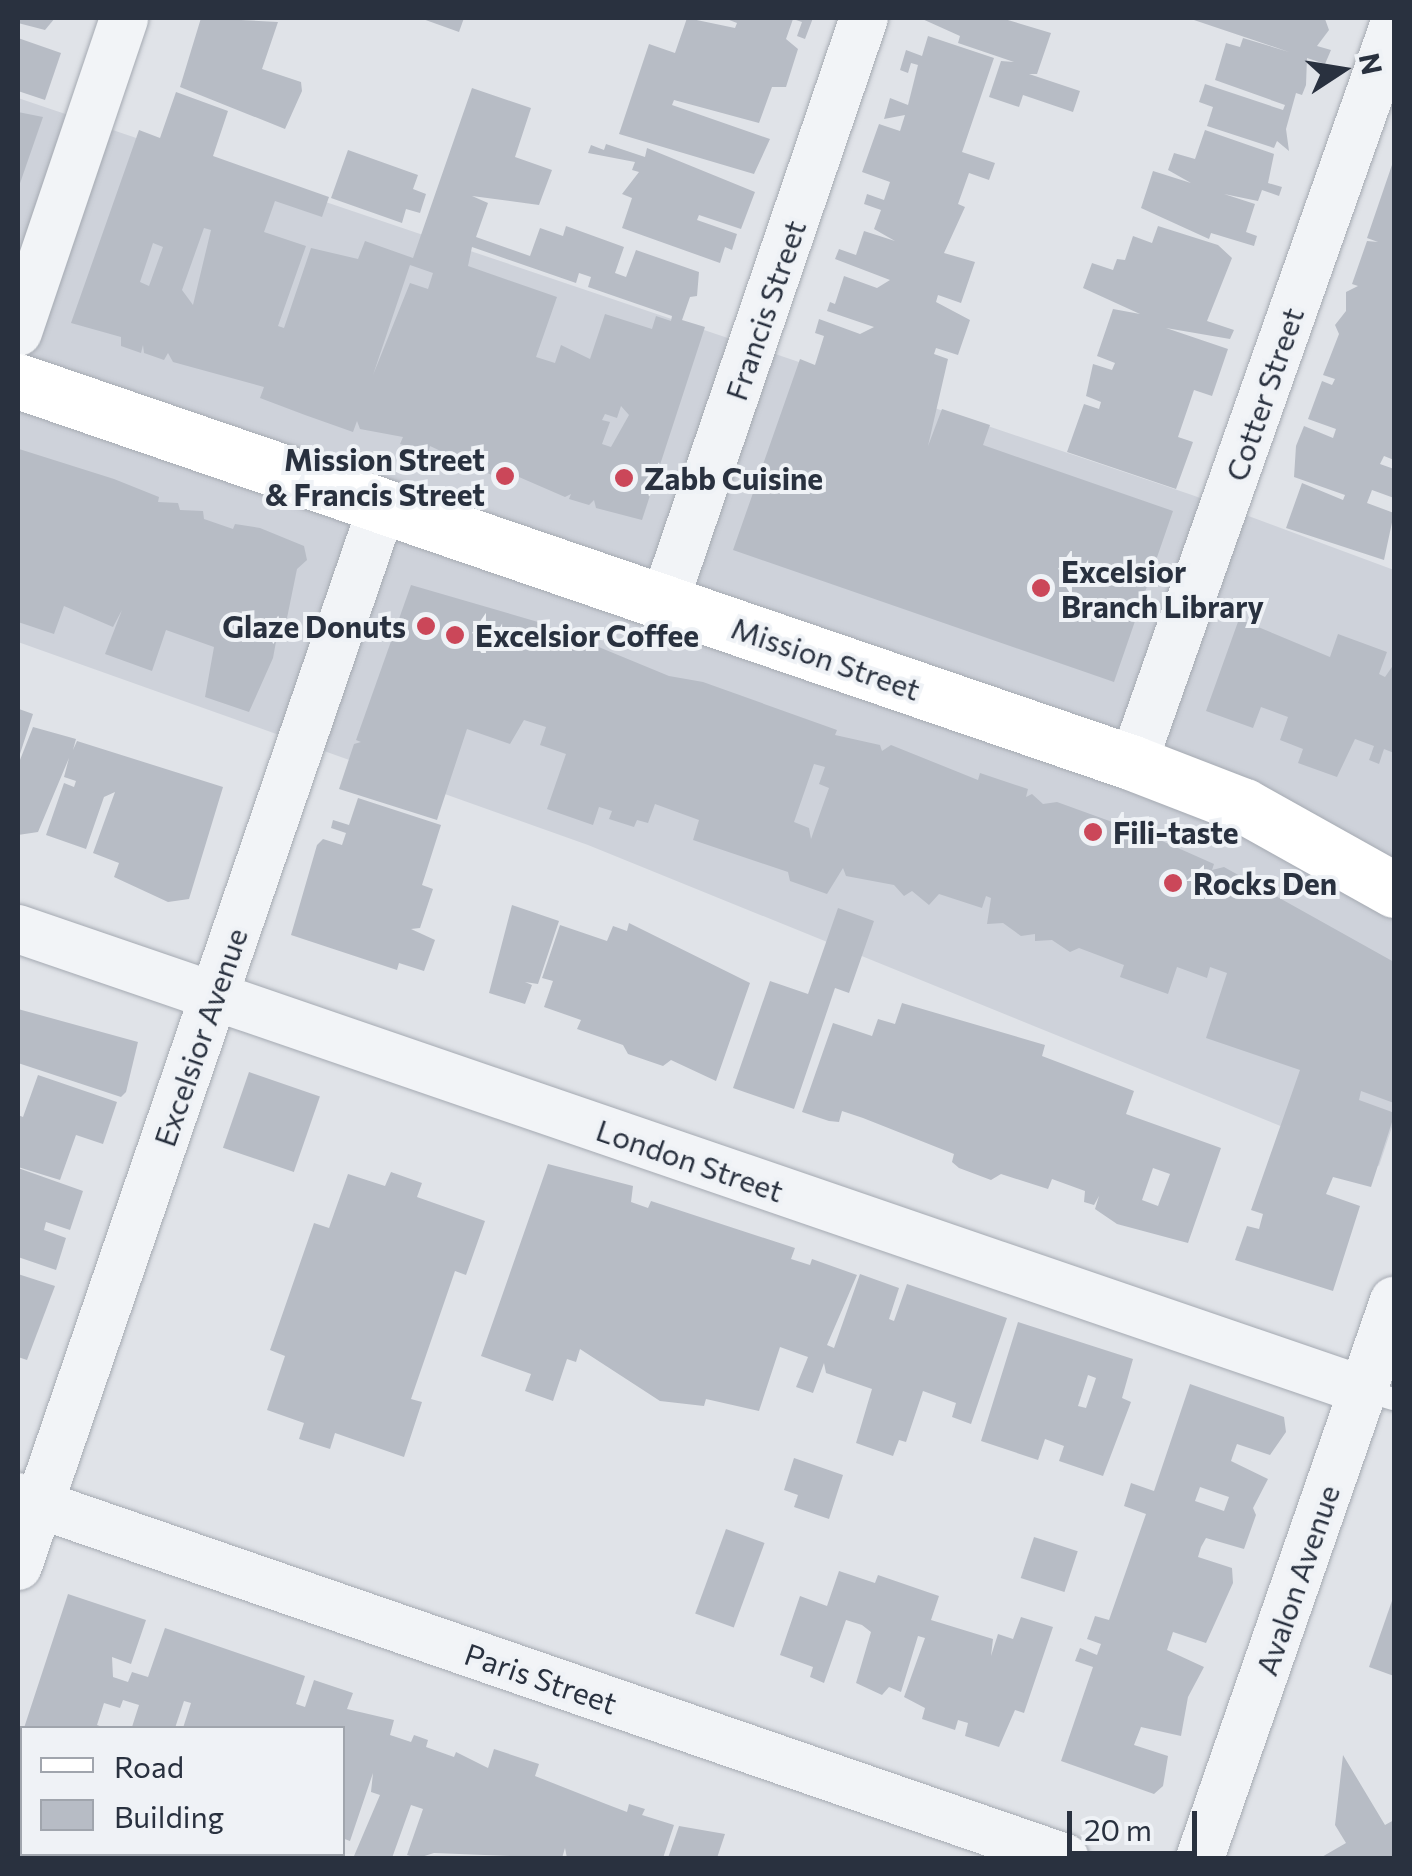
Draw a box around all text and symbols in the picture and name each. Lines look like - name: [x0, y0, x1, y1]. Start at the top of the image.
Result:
- north arrow: [1292, 20, 1392, 120]
- text: N: [1353, 50, 1390, 78]
- street label: Francis Street: [717, 215, 813, 405]
- street label: Cotter Street: [1218, 303, 1310, 485]
- place label: Mission Street & Francis Street: [265, 441, 485, 512]
- place label: Zabb Cuisine: [644, 460, 823, 496]
- marker: Mission Street & Francis Street: [494, 465, 516, 487]
- marker: Zabb Cuisine: [613, 467, 635, 489]
- place label: Excelsior Branch Library: [1061, 553, 1264, 624]
- marker: Excelsior Branch Library: [1030, 577, 1052, 599]
- place label: Glaze Donuts: [222, 608, 406, 644]
- street label: Mission Street: [727, 609, 925, 707]
- marker: Glaze Donuts: [415, 615, 437, 637]
- place label: Excelsior Coffee: [475, 617, 699, 653]
- marker: Excelsior Coffee: [444, 624, 466, 646]
- place label: Fili-taste: [1113, 814, 1239, 850]
- marker: Fili-taste: [1082, 821, 1104, 843]
- place label: Rocks Den: [1193, 865, 1337, 901]
- marker: Rocks Den: [1162, 872, 1184, 894]
- street label: Excelsior Avenue: [146, 923, 254, 1151]
- street label: London Street: [592, 1111, 788, 1209]
- street label: Avalon Avenue: [1248, 1480, 1346, 1680]
- street label: Paris Street: [460, 1635, 622, 1721]
- legend: [20, 1726, 345, 1856]
- text: Road: [114, 1747, 184, 1784]
- scale bar: [1072, 1791, 1202, 1853]
- text: Building: [114, 1797, 224, 1834]
- text: 20 m: [1084, 1810, 1152, 1847]

